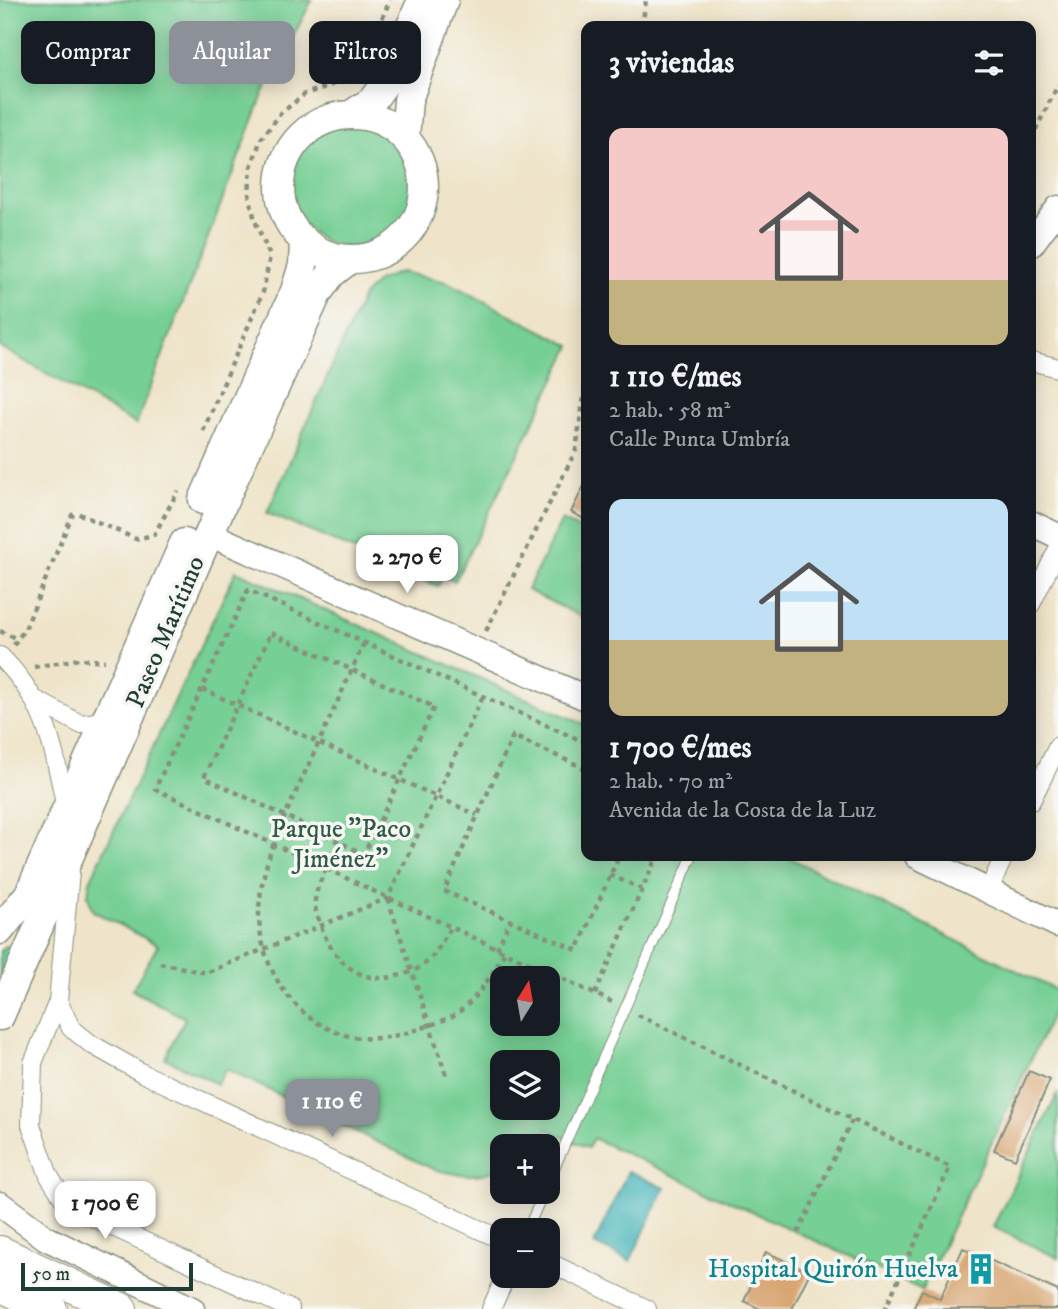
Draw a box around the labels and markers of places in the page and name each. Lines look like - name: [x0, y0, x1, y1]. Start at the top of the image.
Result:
- pin: 2 270 €: [342, 536, 472, 595]
- pin: 1 110 €: [267, 1080, 397, 1139]
- pin: 1 700 €: [40, 1182, 170, 1241]
- building icon: Hospital Quirón Huelva: [964, 1252, 998, 1286]
- place label: Hospital Quirón Huelva: [708, 1253, 958, 1286]

